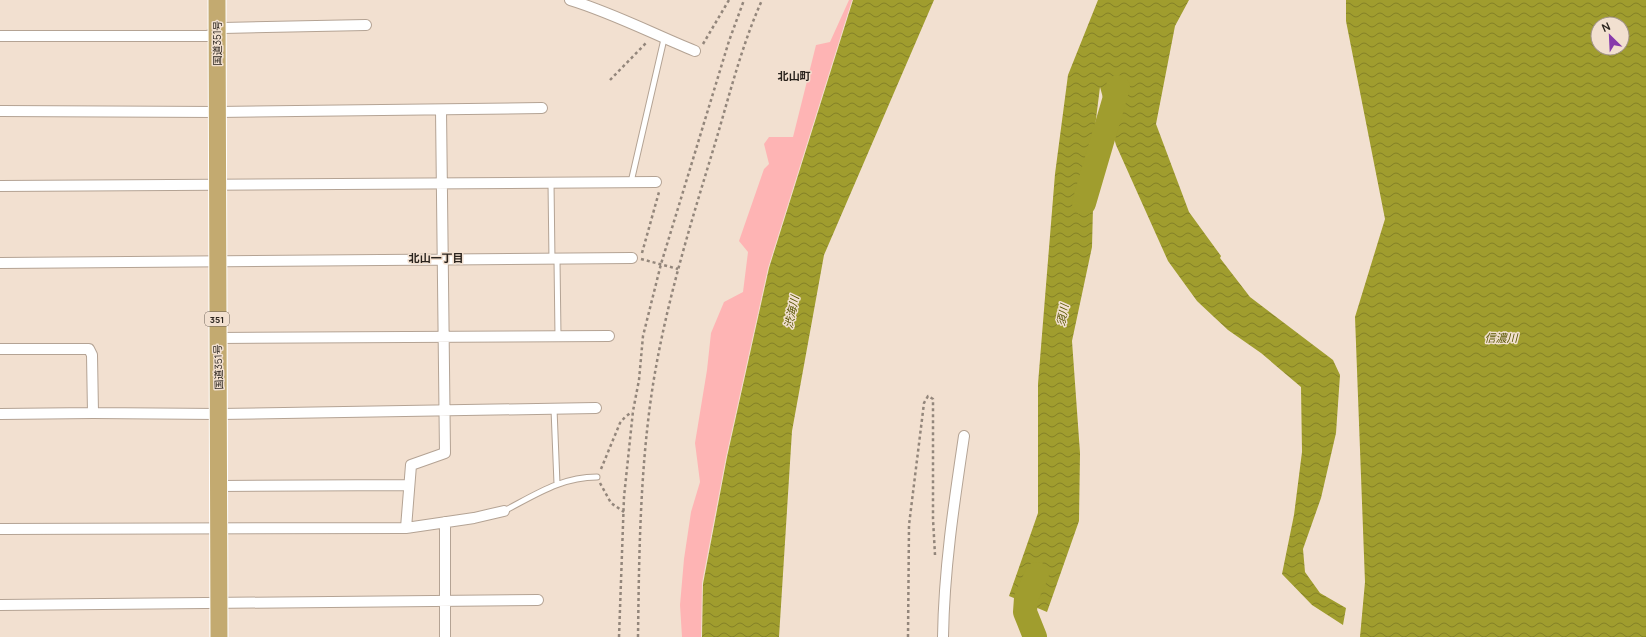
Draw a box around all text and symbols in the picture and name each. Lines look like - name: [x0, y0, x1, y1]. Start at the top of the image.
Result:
- north arrow: [1590, 16, 1630, 56]
- text: N: [1599, 18, 1612, 35]
- street label: 国道351号: [210, 20, 224, 66]
- district label: 北山町: [778, 68, 811, 83]
- district label: 北山一丁目: [409, 250, 464, 265]
- water label: 渋海川: [780, 293, 802, 330]
- water label: 須川: [1053, 302, 1071, 327]
- road number: 351: [205, 312, 229, 326]
- water label: 信濃川: [1485, 330, 1518, 345]
- street label: 国道351号: [210, 344, 226, 390]

